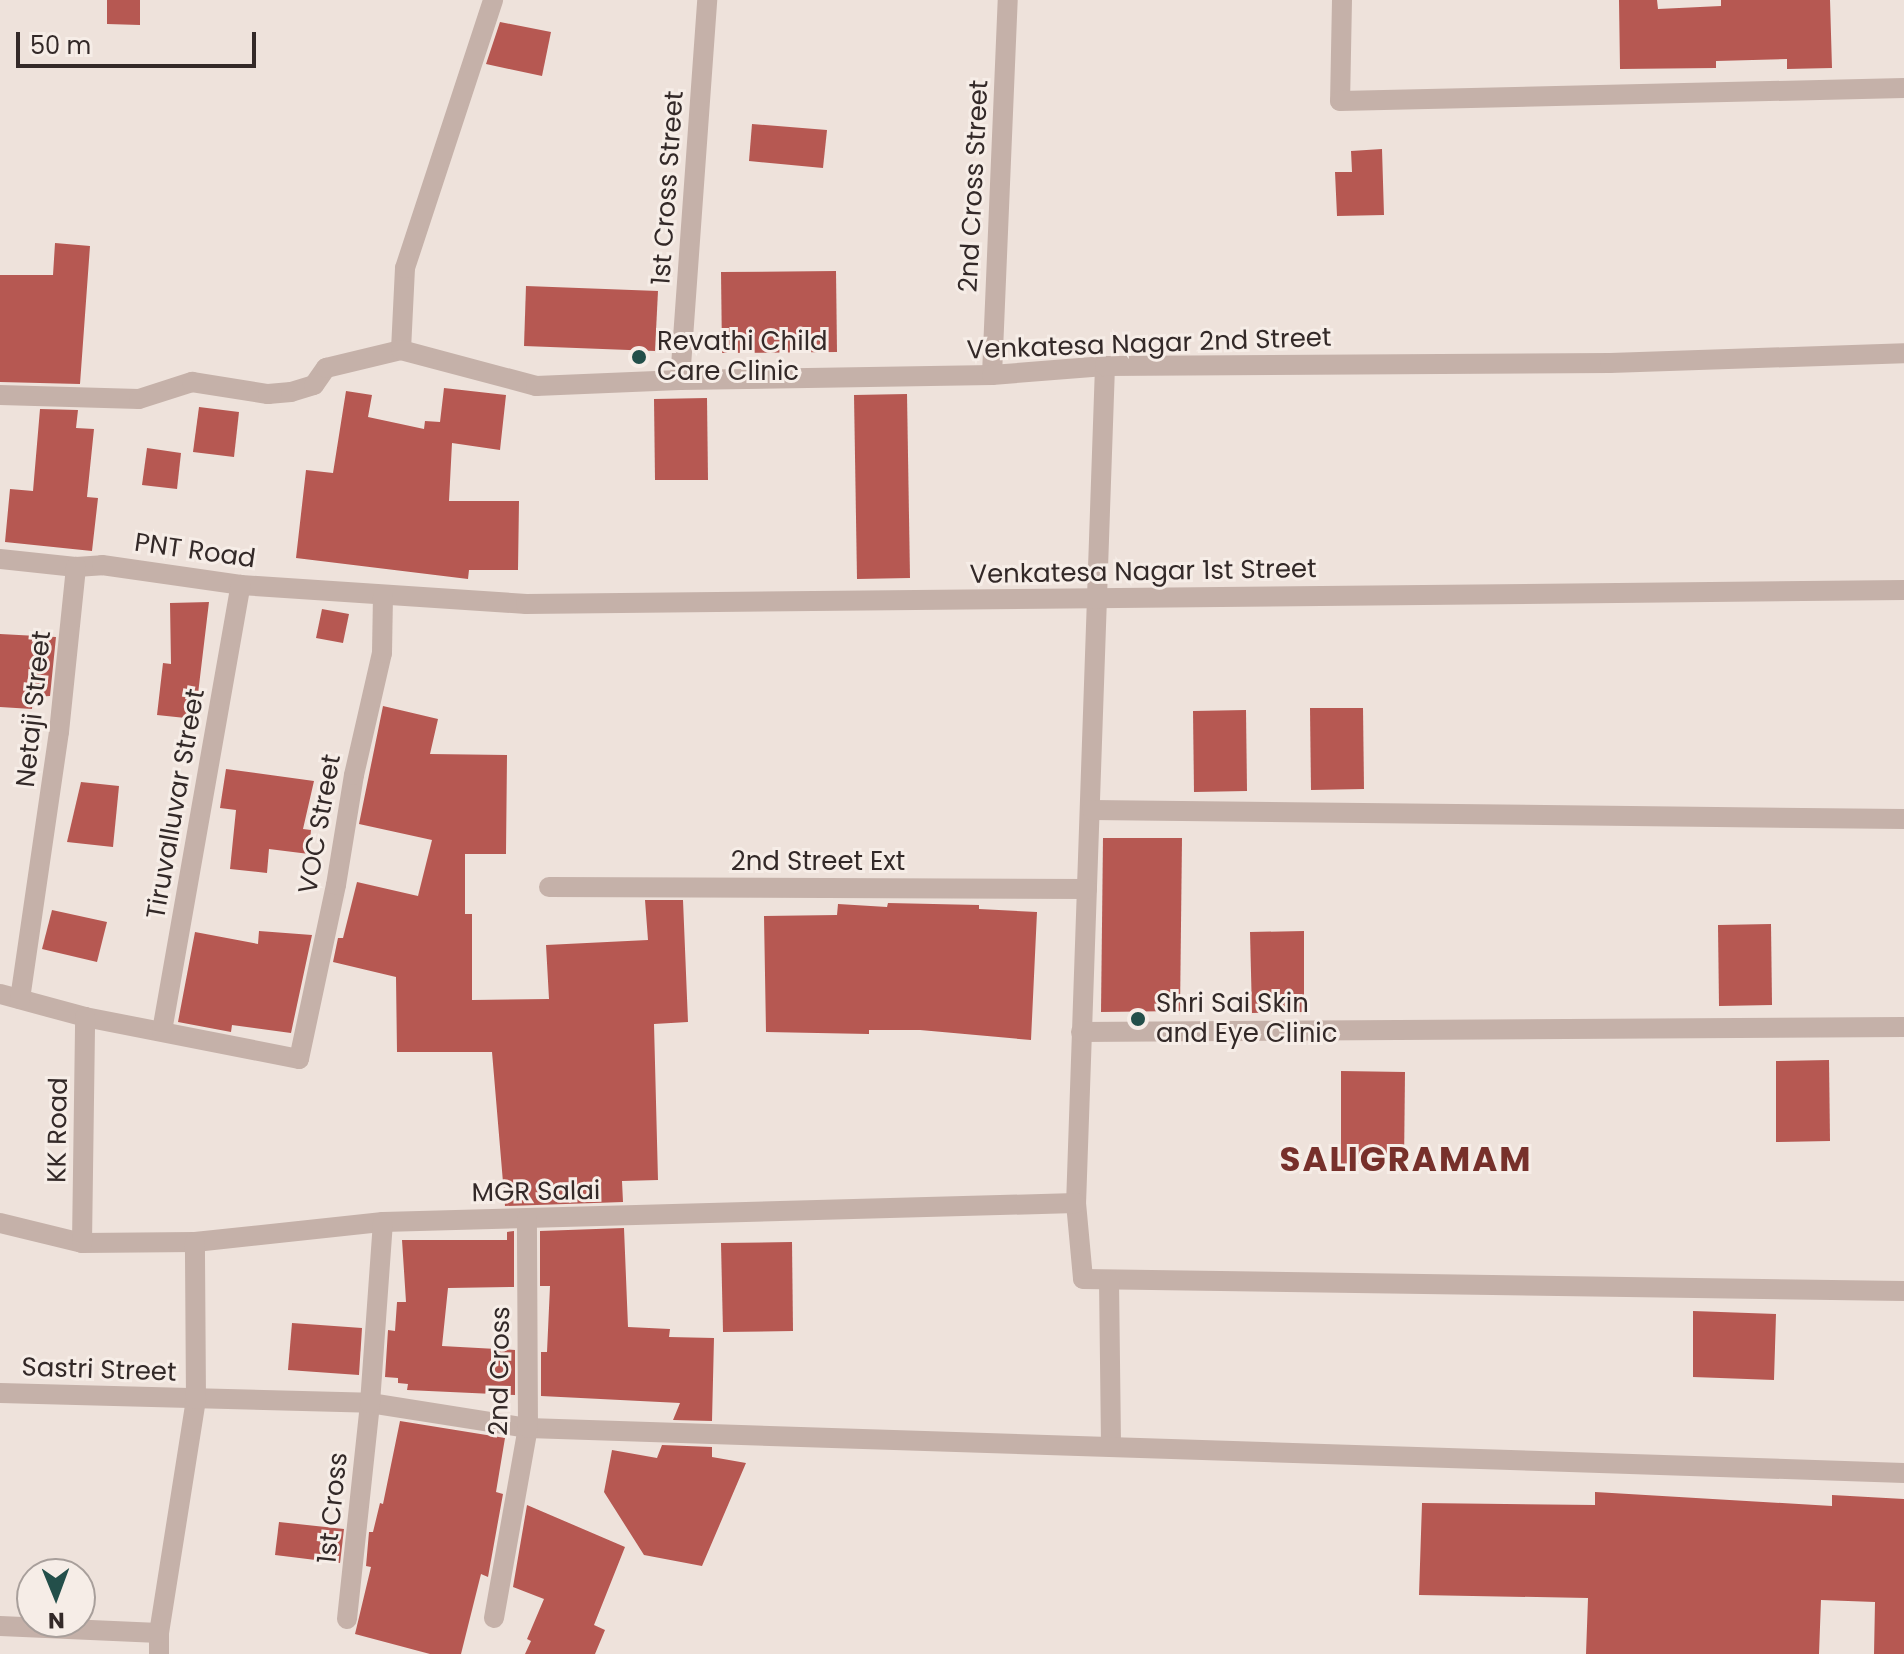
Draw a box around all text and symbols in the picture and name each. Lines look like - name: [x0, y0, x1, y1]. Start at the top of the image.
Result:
- scale bar: [20, 16, 260, 66]
- text: 50 m: [30, 29, 91, 62]
- street label: 2nd Cross Street: [953, 79, 995, 293]
- street label: 1st Cross Street: [646, 90, 690, 286]
- street label: Venkatesa Nagar 2nd Street: [966, 322, 1332, 366]
- place label: Revathi Child Care Clinic: [657, 326, 828, 388]
- marker: Revathi Child Care Clinic: [628, 346, 650, 368]
- street label: PNT Road: [132, 527, 258, 575]
- street label: Venkatesa Nagar 1st Street: [969, 553, 1317, 591]
- street label: Netaji Street: [10, 629, 58, 789]
- street label: Tiruvalluvar Street: [140, 686, 212, 922]
- street label: VOC Street: [292, 752, 348, 896]
- street label: 2nd Street Ext: [731, 846, 905, 878]
- place label: Shri Sai Skin and Eye Clinic: [1156, 988, 1337, 1050]
- marker: Shri Sai Skin and Eye Clinic: [1127, 1008, 1149, 1030]
- street label: KK Road: [41, 1077, 75, 1183]
- district label: SALIGRAMAM: [1280, 1140, 1532, 1180]
- street label: MGR Salai: [471, 1175, 601, 1209]
- street label: 2nd Cross: [483, 1306, 517, 1436]
- street label: Sastri Street: [21, 1352, 177, 1388]
- street label: 1st Cross: [312, 1451, 354, 1565]
- north arrow: [16, 1558, 96, 1638]
- text: N: [48, 1605, 65, 1636]

